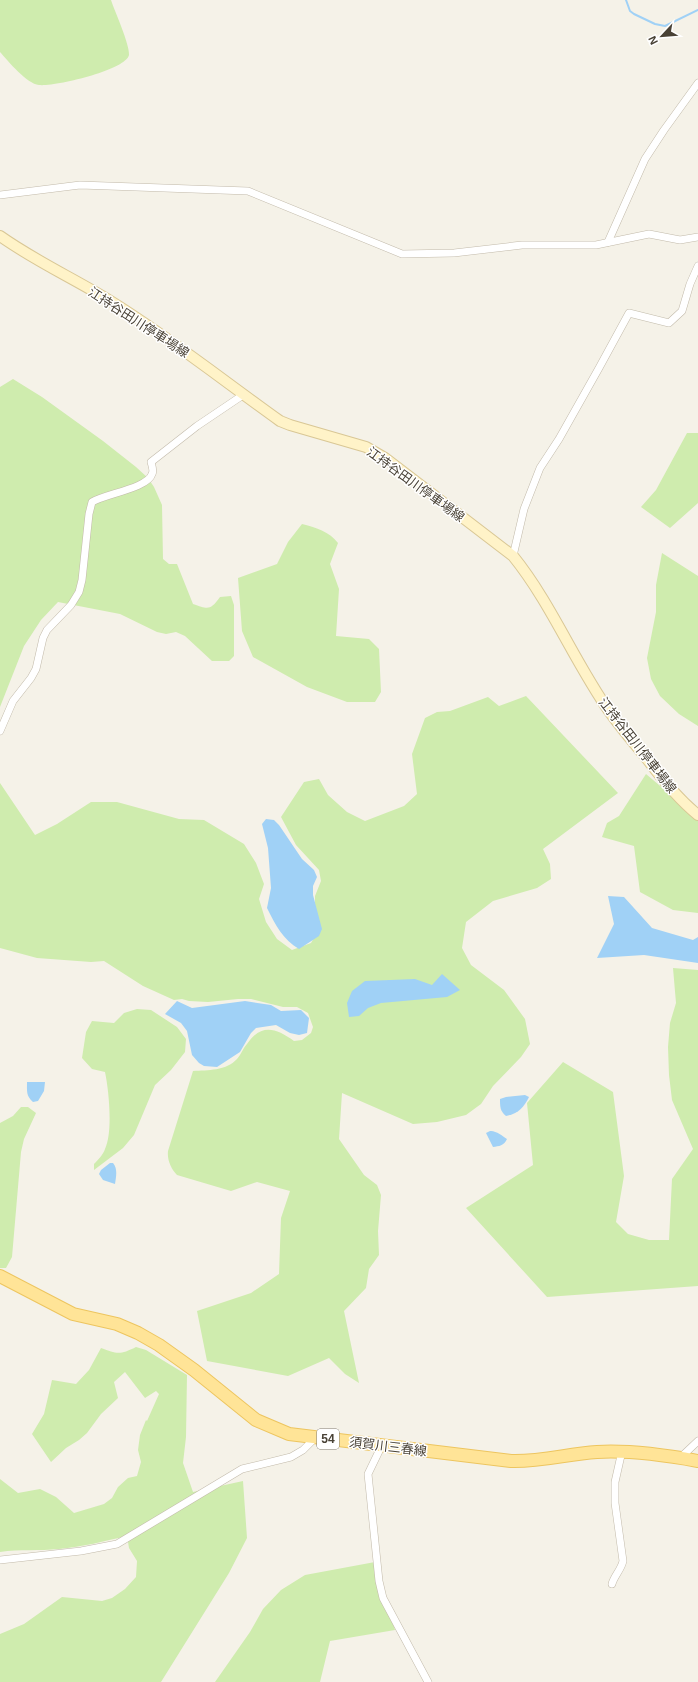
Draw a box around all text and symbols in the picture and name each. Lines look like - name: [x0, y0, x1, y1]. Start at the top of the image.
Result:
- north arrow: [642, 16, 682, 56]
- text: N: [646, 34, 660, 47]
- street label: 江持谷田川停車場線: [86, 284, 192, 361]
- street label: 江持谷田川停車場線: [364, 444, 467, 525]
- street label: 江持谷田川停車場線: [596, 695, 680, 796]
- road number: 54: [317, 1429, 339, 1449]
- street label: 須賀川三春線: [348, 1434, 428, 1459]

